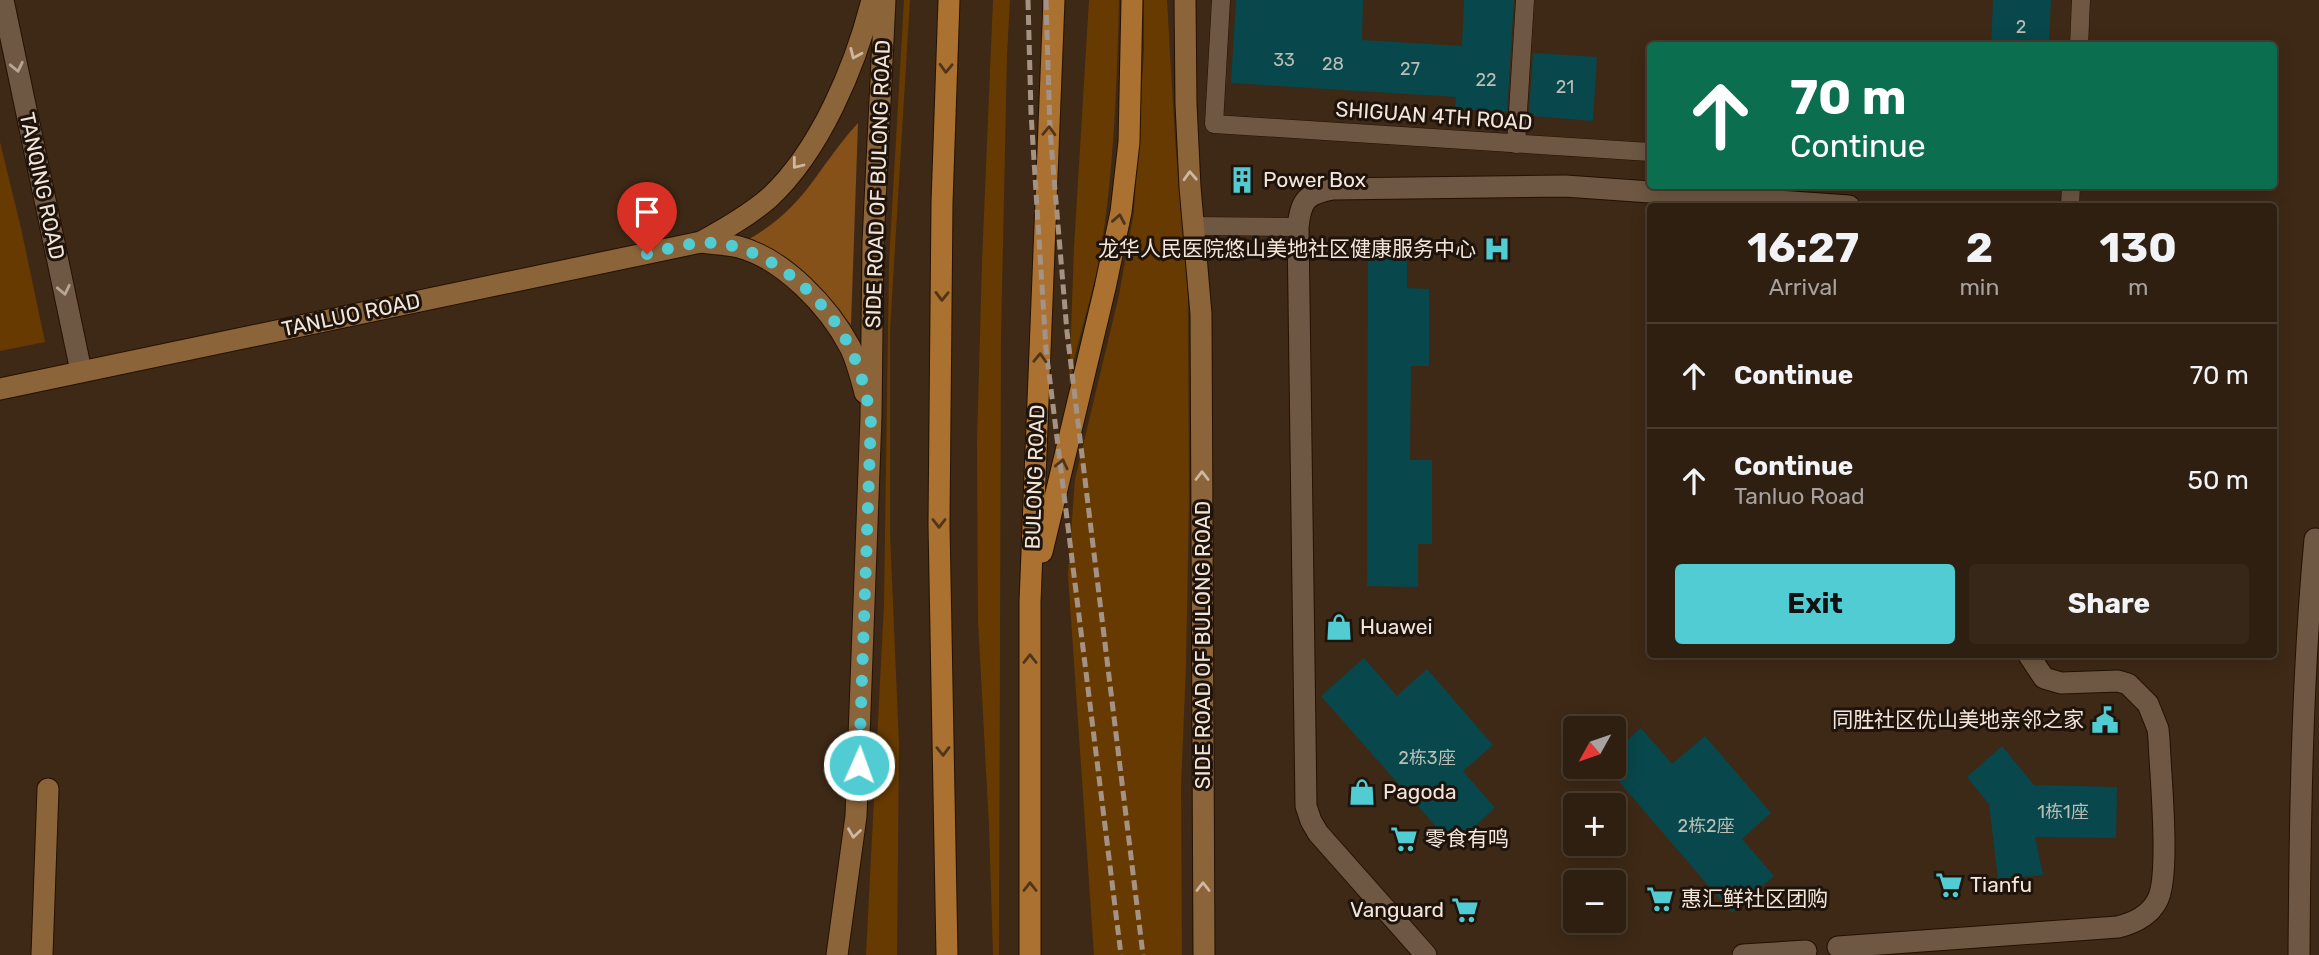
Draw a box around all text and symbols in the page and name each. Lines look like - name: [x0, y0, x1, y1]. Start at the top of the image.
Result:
- house number: 2: [2016, 16, 2026, 38]
- street label: SIDE ROAD OF BULONG ROAD: [860, 39, 895, 329]
- one-way arrow: [849, 47, 863, 59]
- house number: 33: [1273, 49, 1295, 71]
- house number: 28: [1322, 53, 1344, 75]
- house number: 27: [1400, 58, 1420, 80]
- one-way arrow: [9, 61, 24, 73]
- one-way arrow: [939, 63, 954, 74]
- text: 70 m: [1790, 68, 1907, 126]
- house number: 22: [1475, 69, 1497, 91]
- icon: ahead: [1675, 70, 1766, 161]
- house number: 21: [1556, 76, 1574, 98]
- street label: SHIGUAN 4TH ROAD: [1335, 96, 1533, 135]
- street label: TANQING ROAD: [15, 110, 70, 262]
- one-way arrow: [1041, 125, 1056, 136]
- text: Continue: [1790, 127, 1926, 165]
- one-way arrow: [793, 156, 806, 168]
- building icon: Power Box: [1227, 165, 1257, 195]
- place label: Power Box: [1263, 167, 1366, 192]
- one-way arrow: [1182, 170, 1197, 181]
- pin: [617, 182, 677, 254]
- icon: arrive: [628, 193, 666, 231]
- one-way arrow: [1111, 213, 1126, 225]
- text: 16:27: [1747, 223, 1859, 273]
- text: 2: [1966, 223, 1993, 273]
- text: 130: [2100, 223, 2177, 273]
- hospital icon: 龙华人民医院悠山美地社区健康服务中心: [1482, 234, 1512, 264]
- place label: 龙华人民医院悠山美地社区健康服务中心: [1098, 236, 1476, 261]
- text: Arrival: [1769, 273, 1838, 301]
- text: min: [1959, 273, 1999, 301]
- text: m: [2128, 273, 2148, 301]
- one-way arrow: [55, 284, 70, 296]
- street label: TANLUO ROAD: [279, 288, 422, 341]
- one-way arrow: [934, 290, 949, 301]
- one-way arrow: [1032, 353, 1047, 364]
- icon: ahead: [1675, 357, 1713, 395]
- text: Continue: [1734, 360, 1853, 391]
- text: 70 m: [2190, 360, 2249, 391]
- street label: BULONG ROAD: [1019, 404, 1050, 550]
- text: Continue: [1734, 451, 1853, 482]
- one-way arrow: [1054, 458, 1068, 470]
- icon: ahead: [1675, 462, 1713, 500]
- text: 50 m: [2188, 465, 2249, 496]
- one-way arrow: [1194, 471, 1210, 481]
- text: Tanluo Road: [1734, 482, 1865, 510]
- street label: SIDE ROAD OF BULONG ROAD: [1190, 501, 1215, 789]
- one-way arrow: [931, 518, 947, 529]
- button: Exit: [1675, 564, 1955, 644]
- button: Share: [1969, 564, 2249, 644]
- shop icon: Huawei: [1324, 612, 1354, 642]
- place label: Huawei: [1360, 614, 1433, 639]
- one-way arrow: [1022, 654, 1038, 664]
- public building icon: 同胜社区优山美地亲邻之家: [2090, 705, 2120, 735]
- place label: 同胜社区优山美地亲邻之家: [1832, 707, 2084, 732]
- north arrow: [1563, 716, 1626, 779]
- map controls: [1563, 716, 1626, 933]
- position arrow: [822, 728, 896, 802]
- one-way arrow: [935, 746, 951, 756]
- house number: 2栋3座: [1398, 747, 1456, 769]
- shop icon: Pagoda: [1347, 777, 1377, 807]
- place label: Pagoda: [1383, 779, 1457, 804]
- button: +: [1563, 793, 1626, 856]
- house number: 1栋1座: [2037, 801, 2089, 823]
- house number: 2栋2座: [1677, 815, 1735, 837]
- supermarket icon: 零食有鸣: [1389, 824, 1419, 854]
- place label: 零食有鸣: [1425, 826, 1509, 851]
- one-way arrow: [847, 827, 862, 838]
- button: −: [1563, 870, 1626, 933]
- supermarket icon: Tianfu: [1934, 870, 1964, 900]
- place label: Tianfu: [1970, 872, 2032, 897]
- one-way arrow: [1022, 881, 1038, 892]
- one-way arrow: [1195, 881, 1211, 892]
- supermarket icon: 惠汇鲜社区团购: [1645, 884, 1675, 914]
- place label: 惠汇鲜社区团购: [1681, 886, 1828, 911]
- supermarket icon: Vanguard: [1450, 895, 1480, 925]
- place label: Vanguard: [1350, 897, 1444, 922]

